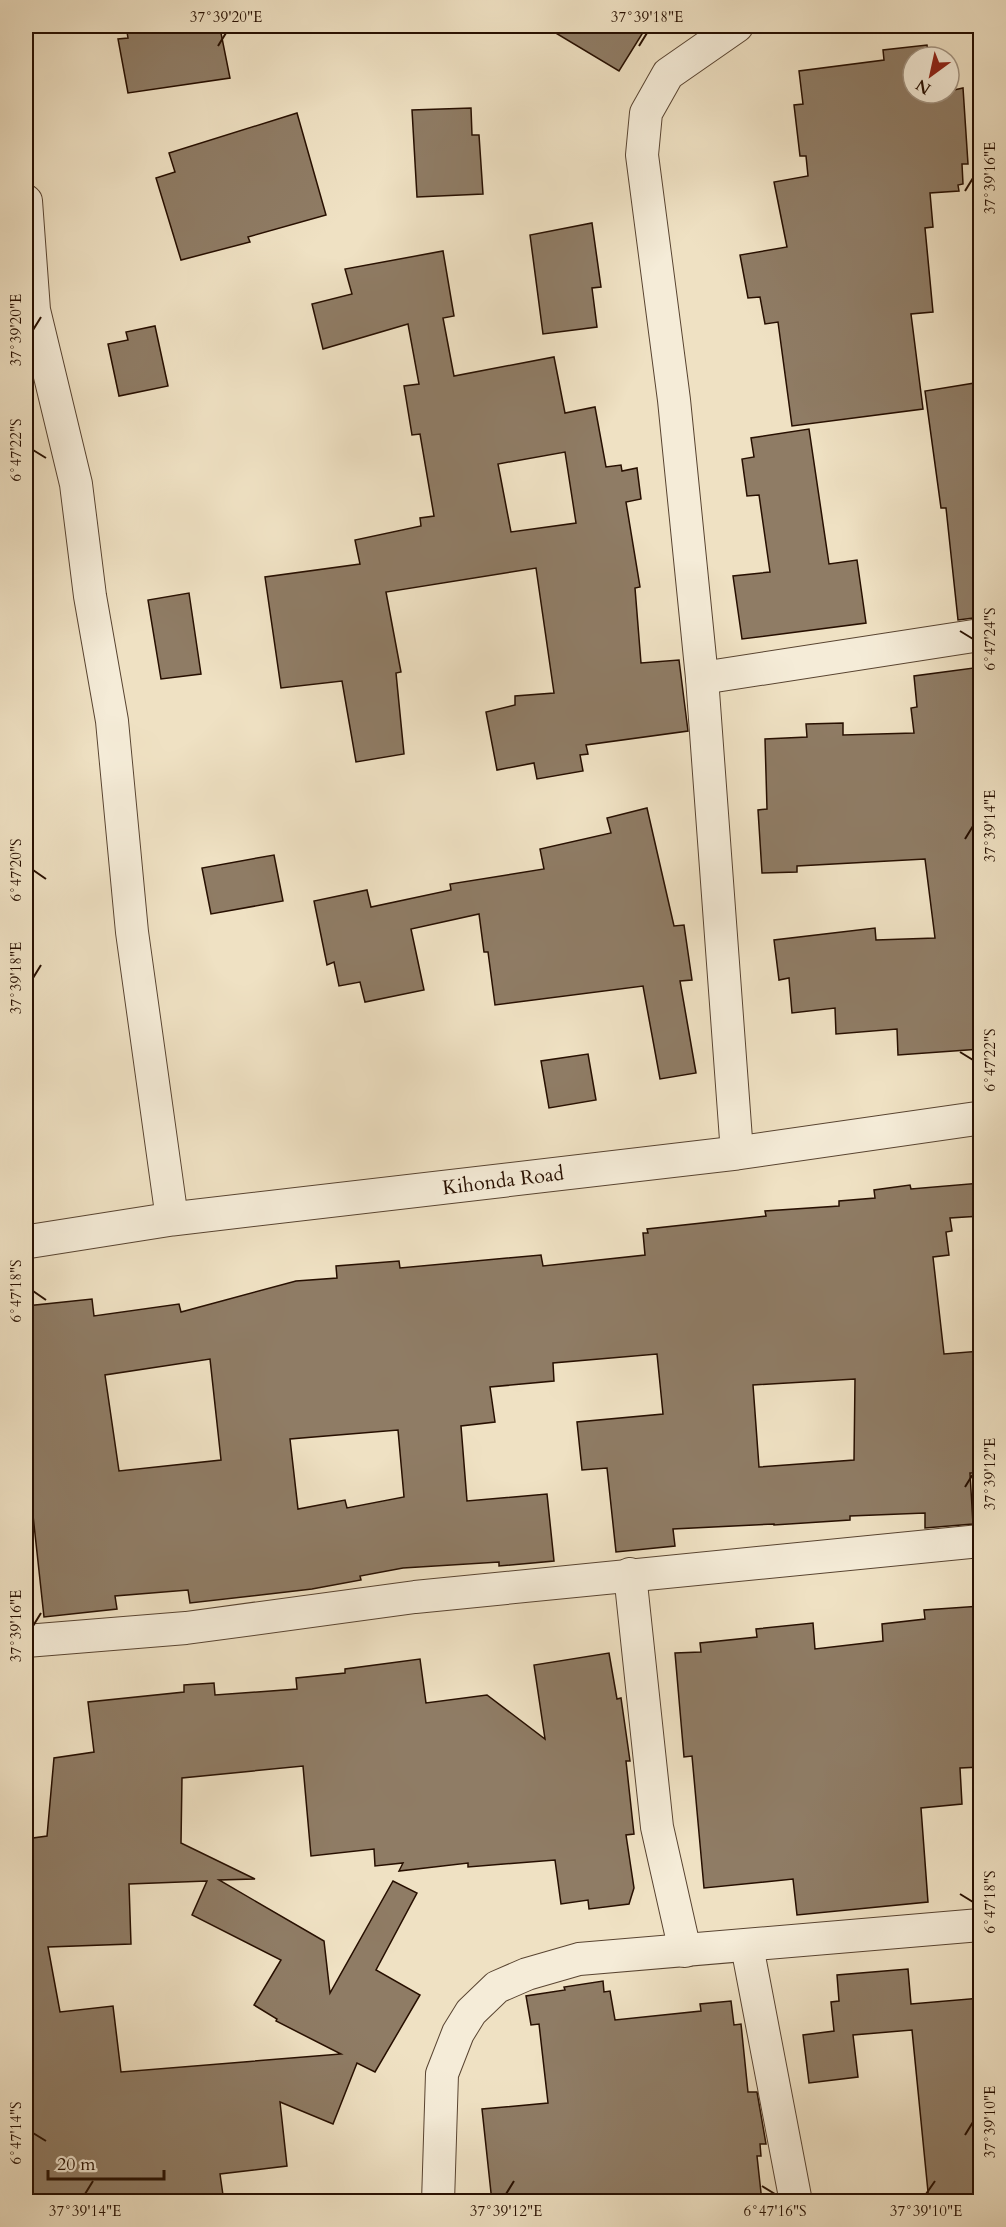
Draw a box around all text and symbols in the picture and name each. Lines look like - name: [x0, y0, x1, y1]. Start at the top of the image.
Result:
- text: 37°39'20"E: [190, 7, 262, 27]
- text: 37°39'18"E: [611, 7, 683, 27]
- north arrow: [901, 45, 961, 105]
- text: N: [911, 74, 935, 100]
- text: 37°39'16"E: [980, 142, 1000, 214]
- text: 37°39'20"E: [6, 294, 26, 366]
- text: 6°47'22"S: [6, 418, 26, 482]
- text: 6°47'24"S: [980, 607, 1000, 671]
- text: 37°39'14"E: [980, 790, 1000, 862]
- text: 6°47'20"S: [6, 838, 26, 902]
- text: 37°39'18"E: [6, 942, 26, 1014]
- text: 6°47'22"S: [980, 1028, 1000, 1092]
- street label: Kihonda Road: [441, 1160, 566, 1201]
- text: 6°47'18"S: [6, 1259, 26, 1323]
- text: 37°39'12"E: [980, 1438, 1000, 1510]
- text: 37°39'16"E: [6, 1590, 26, 1662]
- text: 6°47'18"S: [980, 1870, 1000, 1934]
- text: 37°39'10"E: [980, 2086, 1000, 2158]
- text: 6°47'14"S: [6, 2101, 26, 2165]
- scale bar: [48, 2143, 164, 2181]
- text: 20 m: [57, 2152, 96, 2177]
- text: 37°39'14"E: [49, 2201, 121, 2221]
- text: 37°39'12"E: [470, 2201, 542, 2221]
- text: 6°47'16"S: [743, 2201, 807, 2221]
- text: 37°39'10"E: [890, 2201, 962, 2221]

